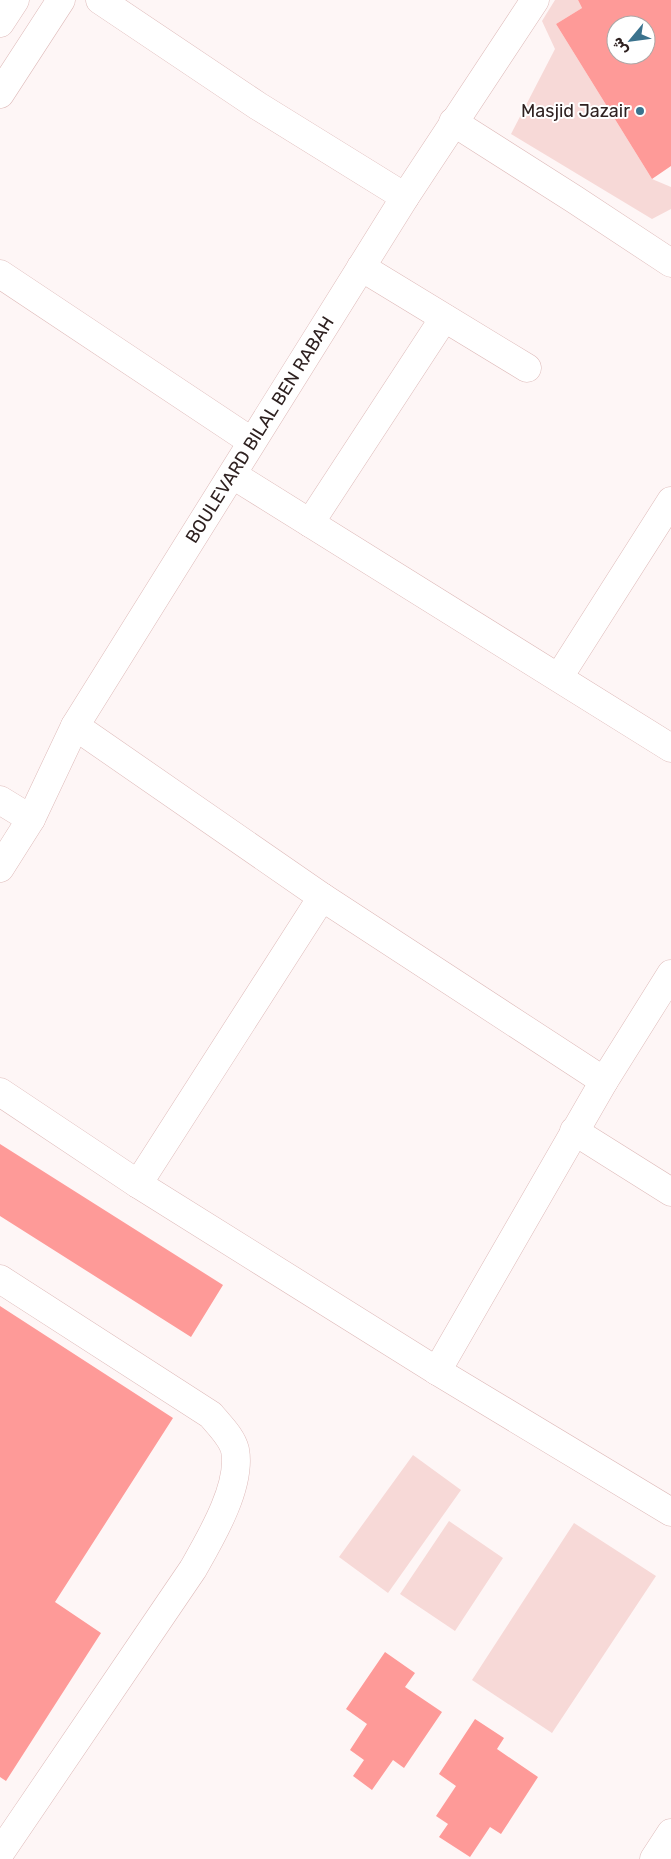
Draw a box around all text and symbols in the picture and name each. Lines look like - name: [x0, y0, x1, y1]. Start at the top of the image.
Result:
- north arrow: [606, 15, 656, 65]
- text: ش: [608, 34, 632, 58]
- place label: Masjid Jazair: [521, 100, 630, 122]
- marker: Masjid Jazair: [634, 105, 646, 117]
- street label: BOULEVARD BILAL BEN RABAH: [181, 312, 339, 547]

